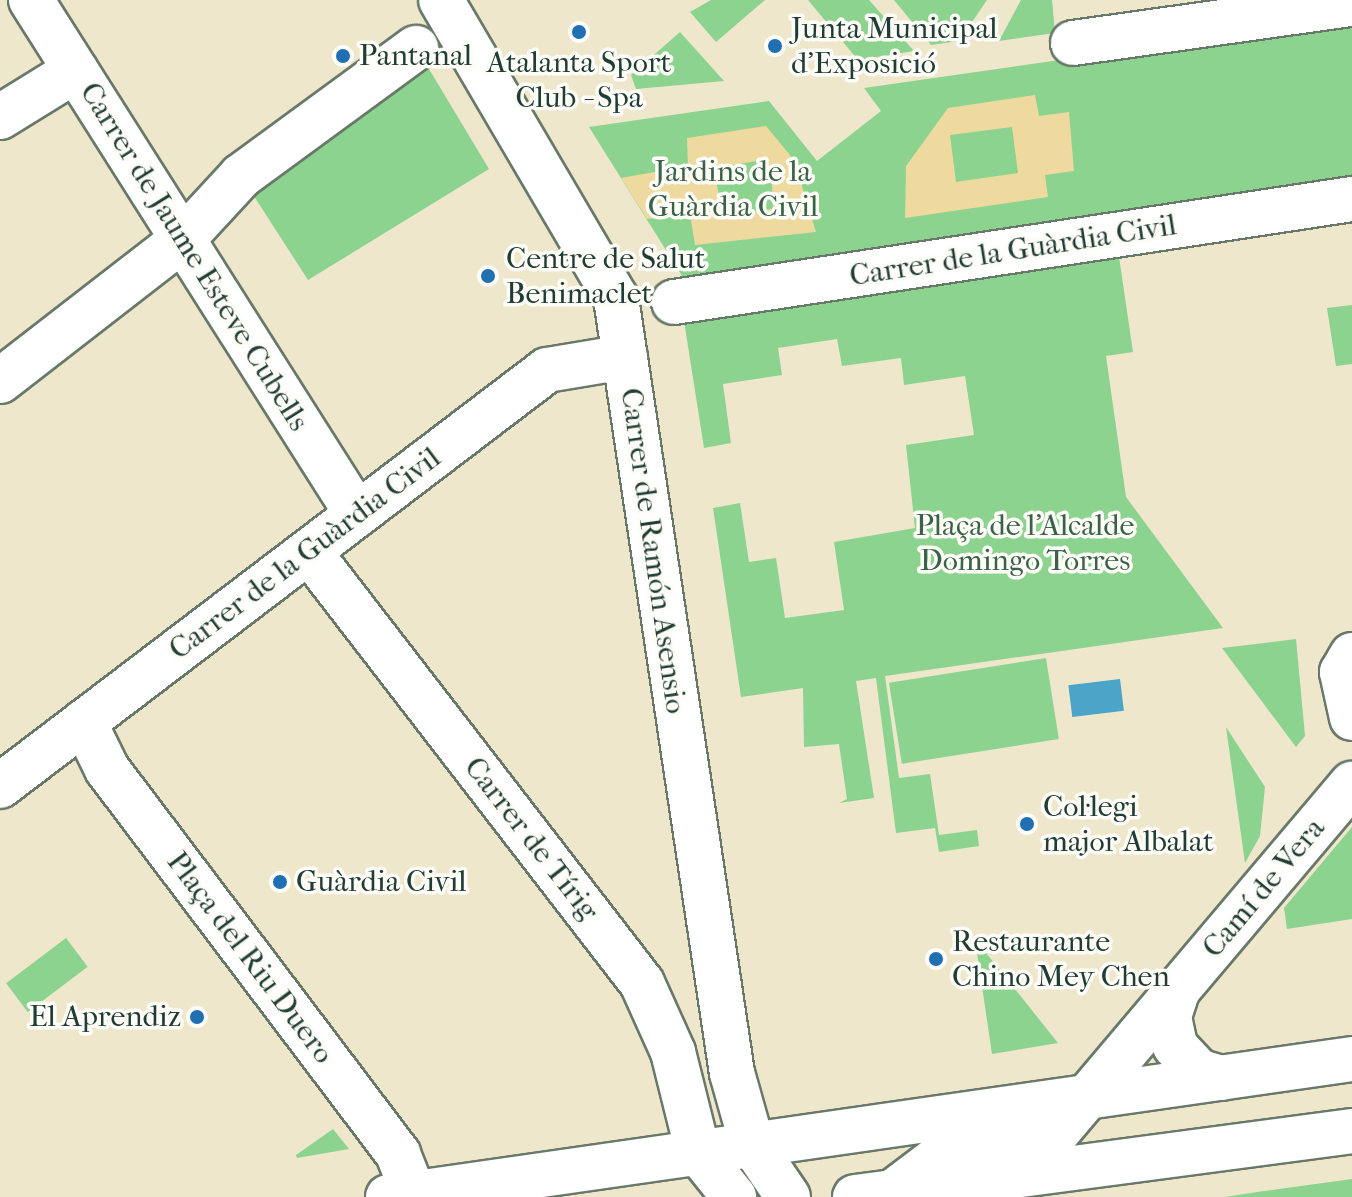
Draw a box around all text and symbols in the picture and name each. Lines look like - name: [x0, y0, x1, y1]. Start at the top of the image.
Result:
- place label: Junta Municipal d'Exposició: [791, 11, 998, 82]
- marker: Atalanta Sport Club - Spa: [570, 23, 588, 41]
- marker: Junta Municipal d'Exposició: [766, 37, 784, 55]
- place label: Pantanal: [359, 38, 472, 74]
- place label: Atalanta Sport Club - Spa: [487, 45, 671, 116]
- marker: Pantanal: [334, 47, 352, 65]
- street label: Carrer de Jaume Esteve Cubells: [72, 76, 316, 438]
- park label: Jardins de la Guàrdia Civil: [648, 154, 818, 224]
- street label: Carrer de la Guàrdia Civil: [847, 207, 1179, 295]
- place label: Centre de Salut Benimaclet: [506, 241, 705, 312]
- marker: Centre de Salut Benimaclet: [477, 265, 499, 287]
- street label: Carrer de Ramón Asensio: [612, 386, 694, 716]
- street label: Carrer de la Guàrdia Civil: [162, 440, 448, 668]
- park label: Plaça de l'Alcalde Domingo Torres: [916, 508, 1134, 578]
- street label: Carrer de Tírig: [456, 750, 606, 928]
- place label: Col·legi major Albalat: [1043, 789, 1214, 860]
- street label: Camí de Vera: [1195, 811, 1333, 965]
- marker: Col·legi major Albalat: [1018, 815, 1036, 833]
- street label: Plaça del Riu Duero: [159, 845, 341, 1071]
- place label: Guàrdia Civil: [296, 864, 467, 900]
- marker: Guàrdia Civil: [271, 873, 289, 891]
- place label: Restaurante Chino Mey Chen: [952, 924, 1170, 994]
- marker: Restaurante Chino Mey Chen: [927, 950, 945, 968]
- place label: El Aprendiz: [29, 999, 181, 1035]
- marker: El Aprendiz: [188, 1008, 206, 1026]

